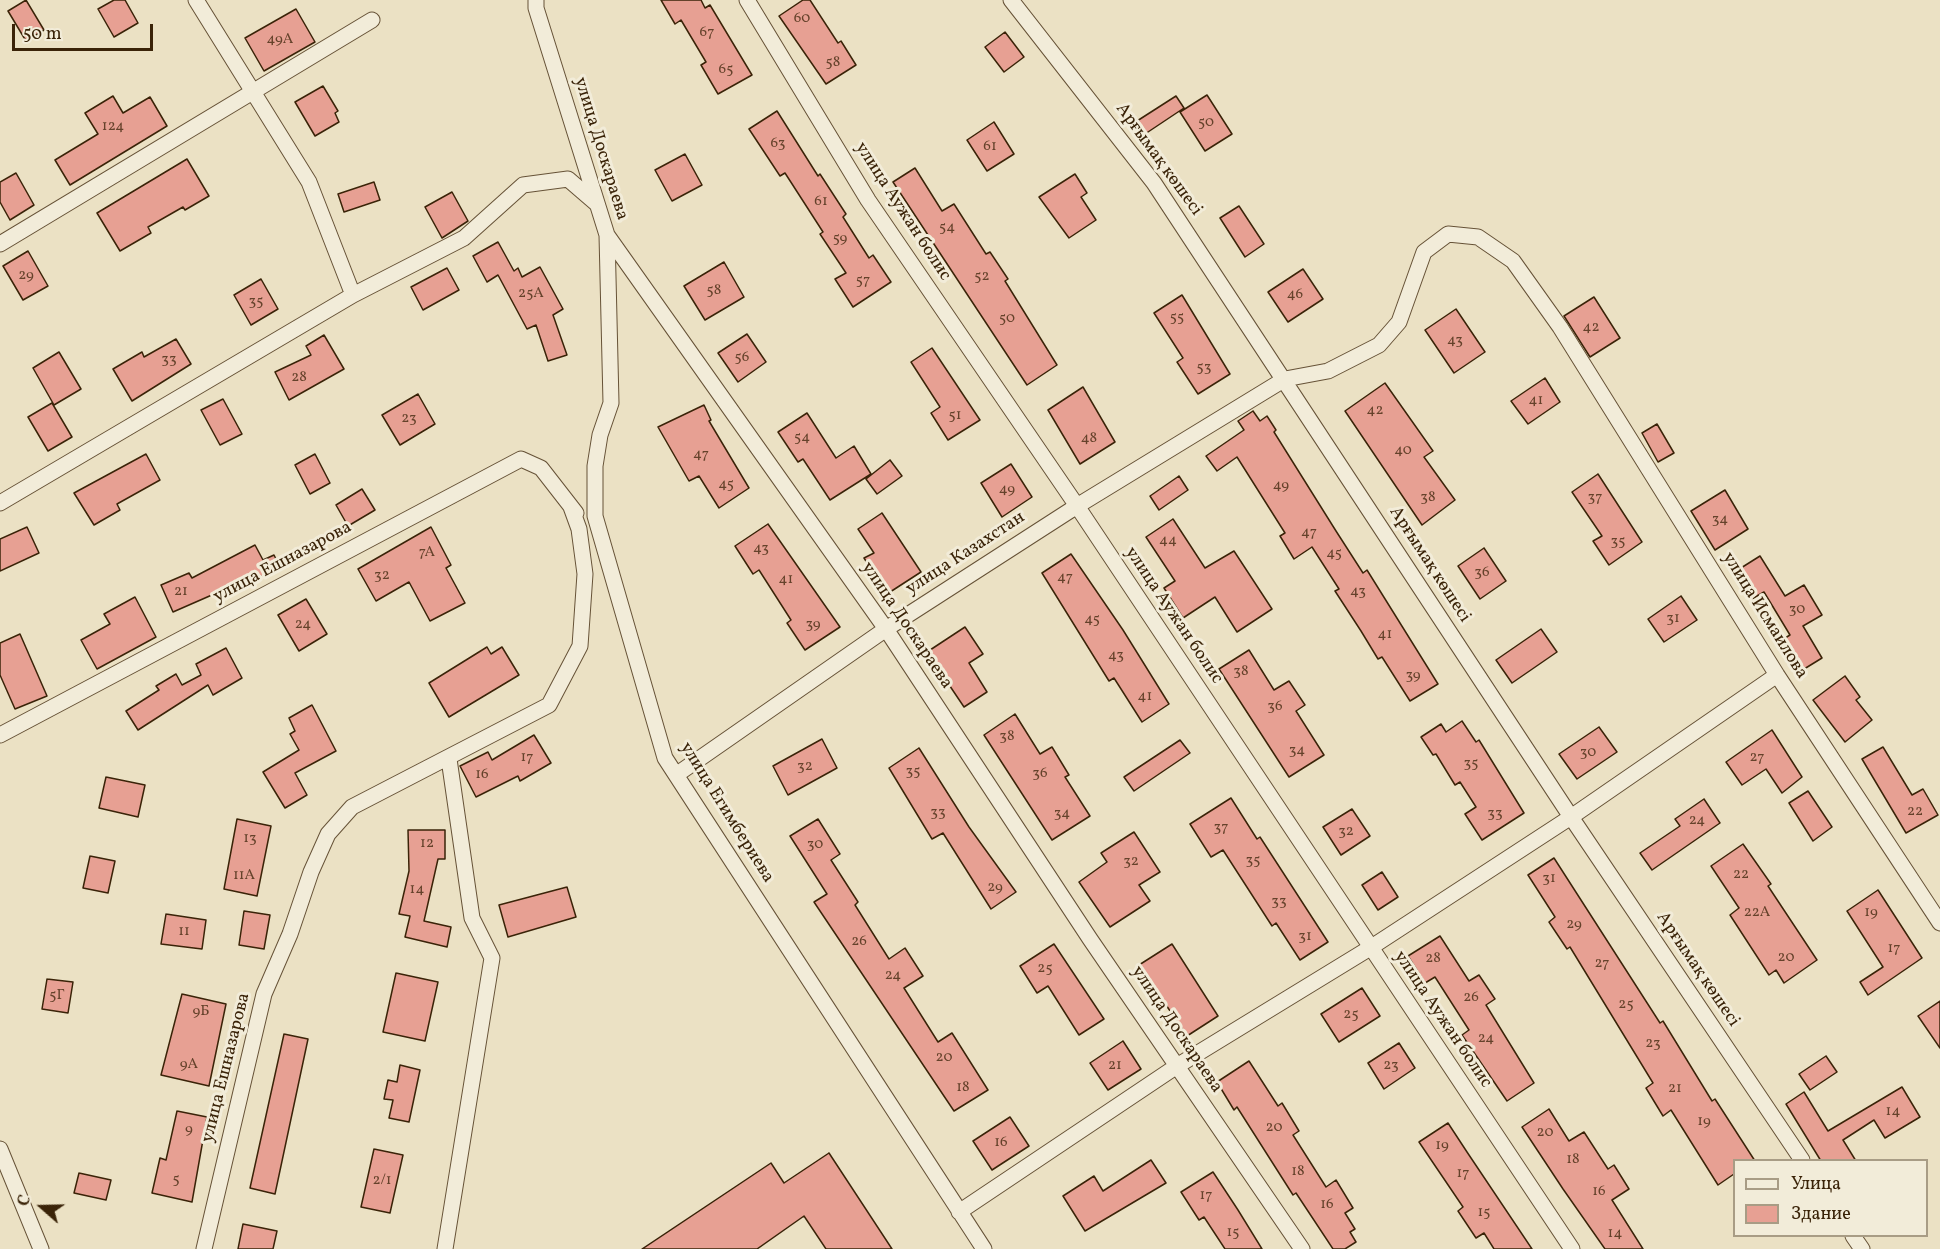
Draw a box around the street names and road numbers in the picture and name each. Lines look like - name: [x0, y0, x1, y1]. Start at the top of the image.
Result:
- street label: улица Доскараева: [568, 75, 632, 223]
- street label: Арғымақ көшесі: [1110, 99, 1206, 221]
- street label: улица Аужан болис: [849, 139, 955, 285]
- street label: Арғымақ көшесі: [1383, 503, 1475, 627]
- street label: улица Казахстан: [902, 507, 1030, 601]
- street label: улица Ешназарова: [210, 517, 356, 609]
- street label: улица Аужан болис: [1119, 543, 1227, 689]
- street label: улица Исмаилова: [1716, 549, 1812, 683]
- street label: улица Доскараева: [856, 558, 956, 694]
- street label: улица Егимбериева: [674, 739, 778, 887]
- street label: Арғымақ көшесі: [1651, 908, 1743, 1032]
- street label: улица Аужан болис: [1388, 947, 1496, 1093]
- street label: улица Доскараева: [1126, 962, 1226, 1098]
- street label: улица Ешназарова: [198, 991, 256, 1145]

